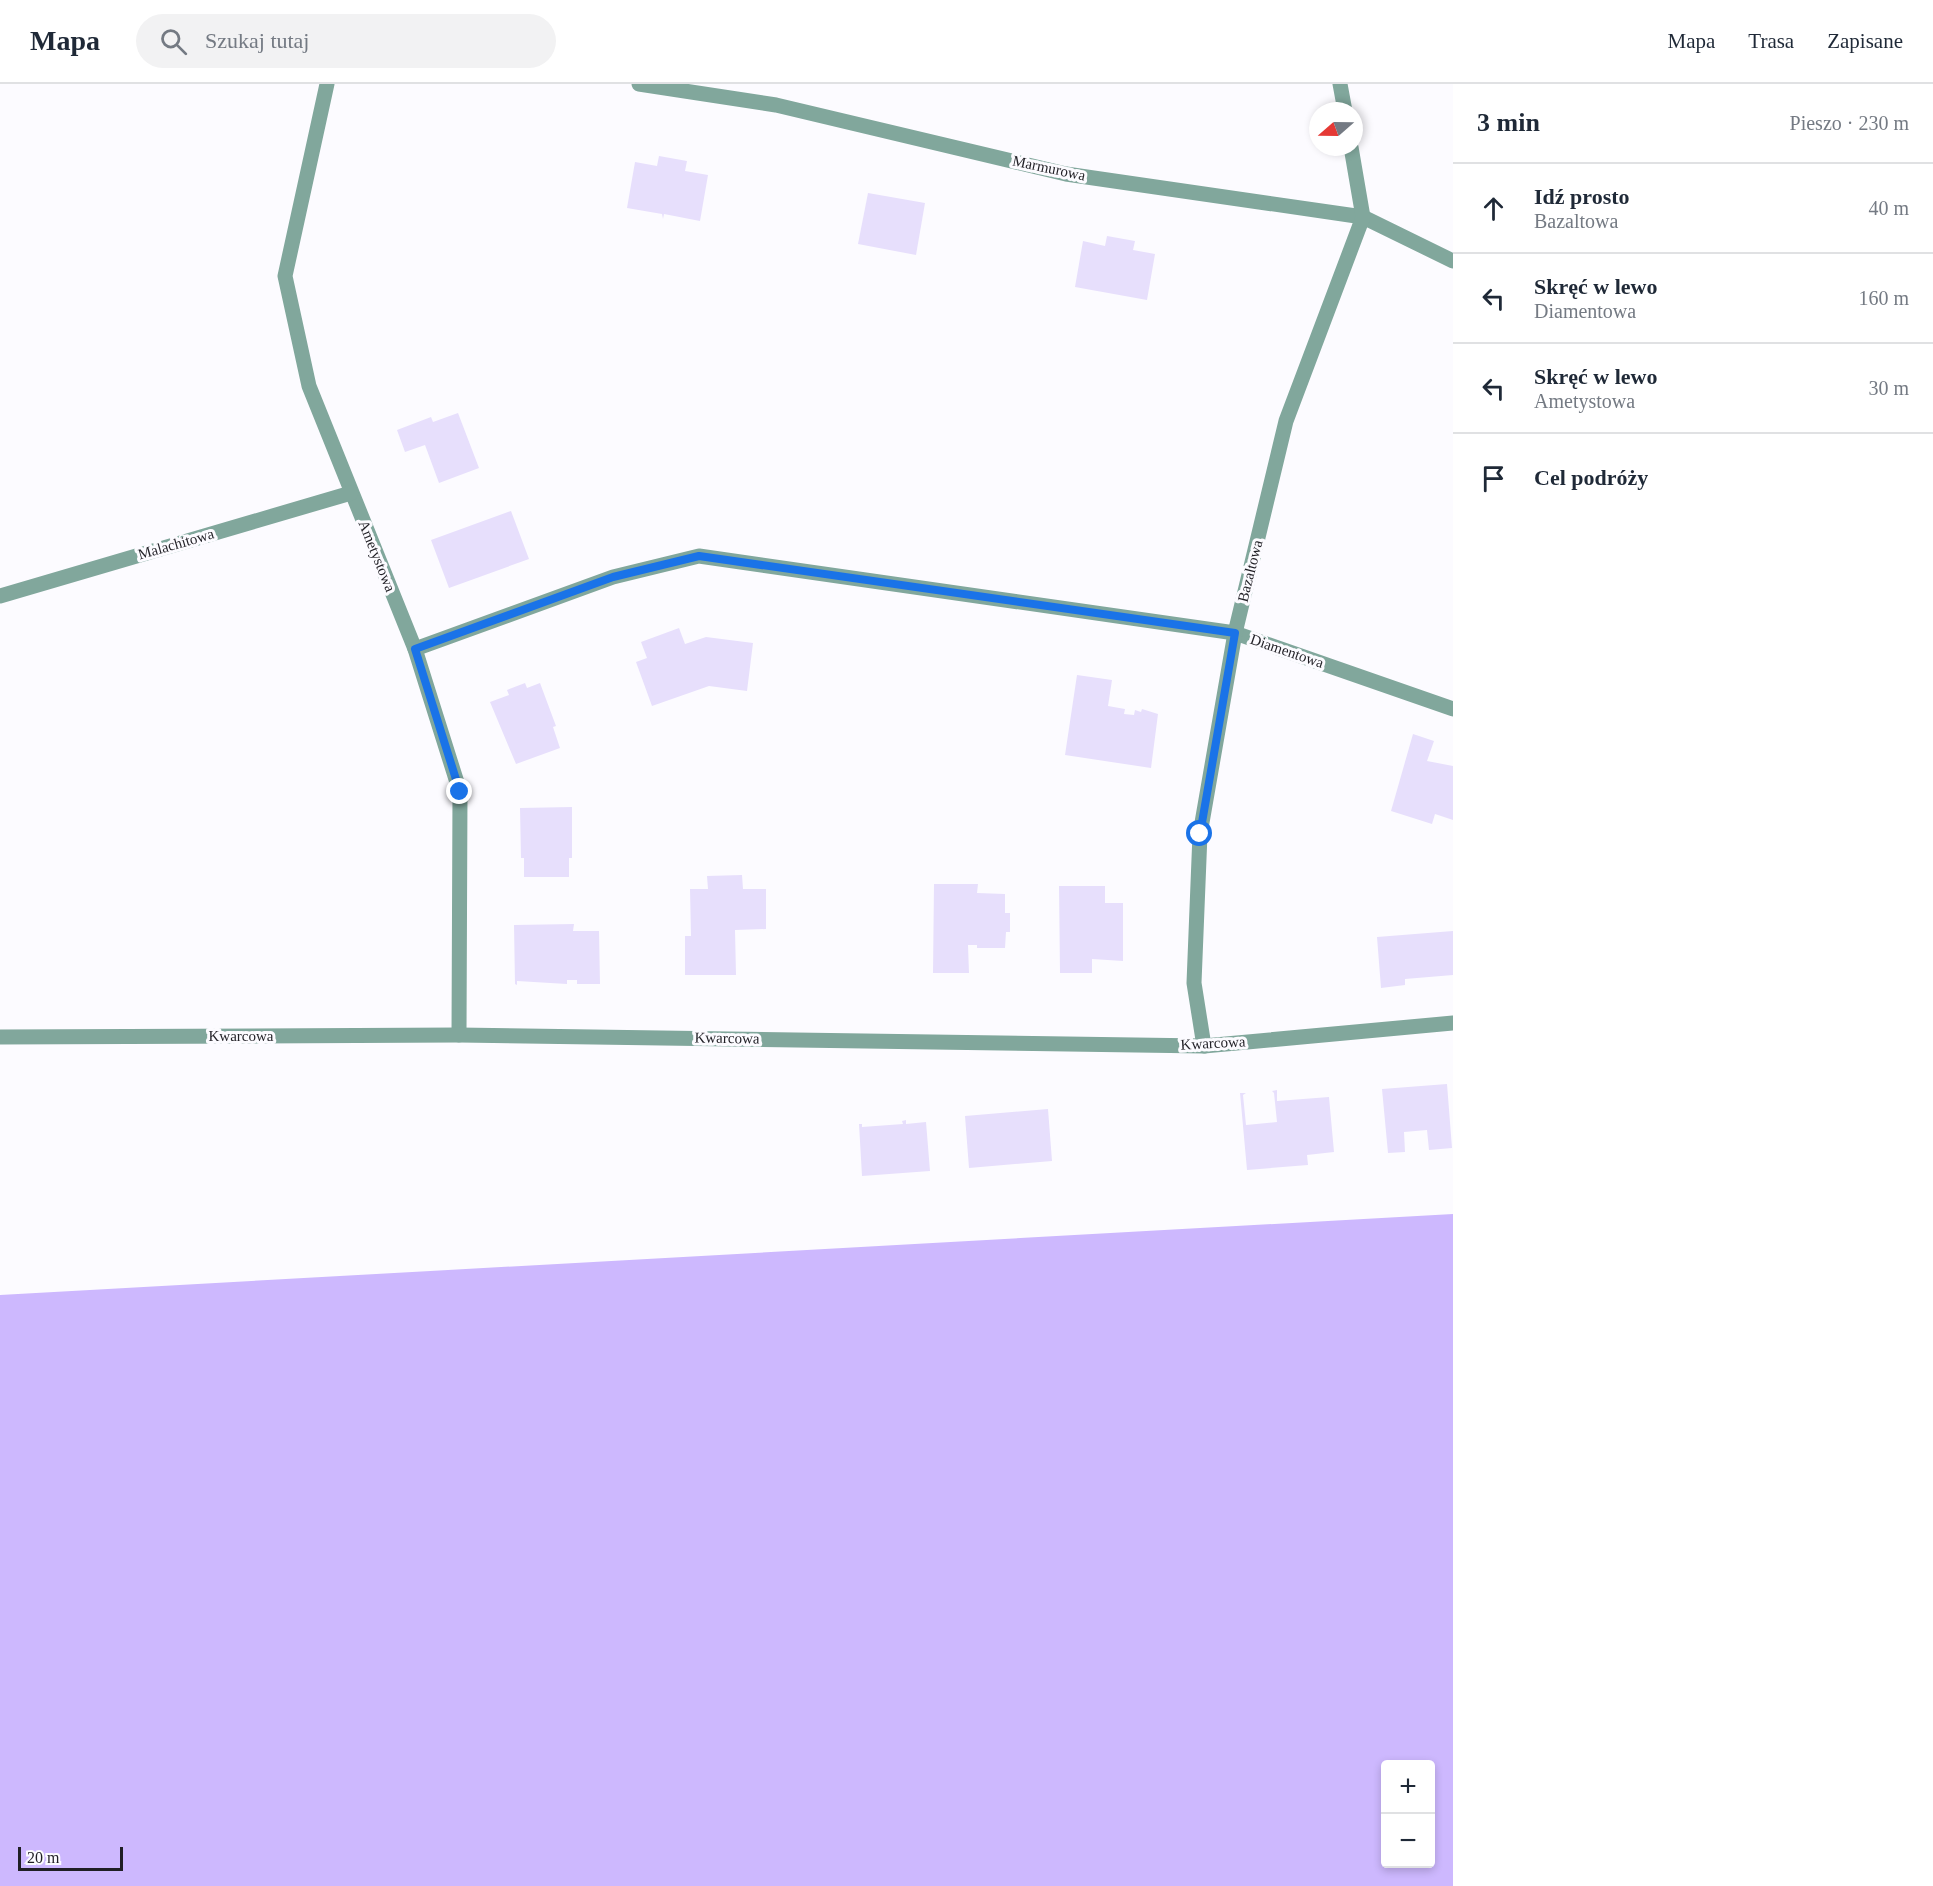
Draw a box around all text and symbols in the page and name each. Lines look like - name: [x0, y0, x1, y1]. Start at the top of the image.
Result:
- search box: [136, 14, 556, 68]
- text: Mapa: [30, 25, 100, 56]
- icon: search: [157, 25, 190, 58]
- text: Szukaj tutaj: [205, 28, 309, 53]
- text: Mapa: [1667, 29, 1715, 53]
- text: Trasa: [1748, 29, 1794, 53]
- text: Zapisane: [1827, 29, 1903, 53]
- north arrow: [1309, 102, 1363, 156]
- text: 3 min: [1477, 108, 1540, 137]
- text: Pieszo · 230 m: [1790, 112, 1909, 134]
- street label: Marmurowa: [1011, 152, 1087, 184]
- text: Idź prosto: [1534, 184, 1630, 209]
- icon: ahead: [1477, 192, 1510, 225]
- text: 40 m: [1868, 197, 1909, 219]
- text: Bazaltowa: [1534, 210, 1618, 232]
- text: Skręć w lewo: [1534, 274, 1657, 299]
- icon: left: [1477, 282, 1510, 315]
- text: 160 m: [1858, 287, 1909, 309]
- text: Diamentowa: [1534, 300, 1636, 322]
- text: Skręć w lewo: [1534, 364, 1657, 389]
- icon: left: [1477, 372, 1510, 405]
- text: 30 m: [1868, 377, 1909, 399]
- text: Ametystowa: [1534, 390, 1635, 412]
- icon: arrive: [1477, 462, 1510, 495]
- text: Cel podróży: [1534, 465, 1648, 490]
- street label: Ametystowa: [355, 518, 399, 594]
- street label: Malachitowa: [136, 525, 216, 562]
- street label: Bazaltowa: [1235, 538, 1266, 604]
- street label: Diamentowa: [1248, 631, 1326, 671]
- route end: [446, 778, 472, 804]
- route start: [1186, 820, 1212, 846]
- street label: Kwarcowa: [209, 1028, 274, 1044]
- street label: Kwarcowa: [694, 1029, 760, 1047]
- street label: Kwarcowa: [1180, 1033, 1246, 1053]
- map controls: [1381, 1760, 1435, 1868]
- button: +: [1381, 1760, 1435, 1814]
- button: −: [1381, 1814, 1435, 1868]
- scale bar: [18, 1844, 123, 1872]
- text: 20 m: [27, 1849, 59, 1866]

